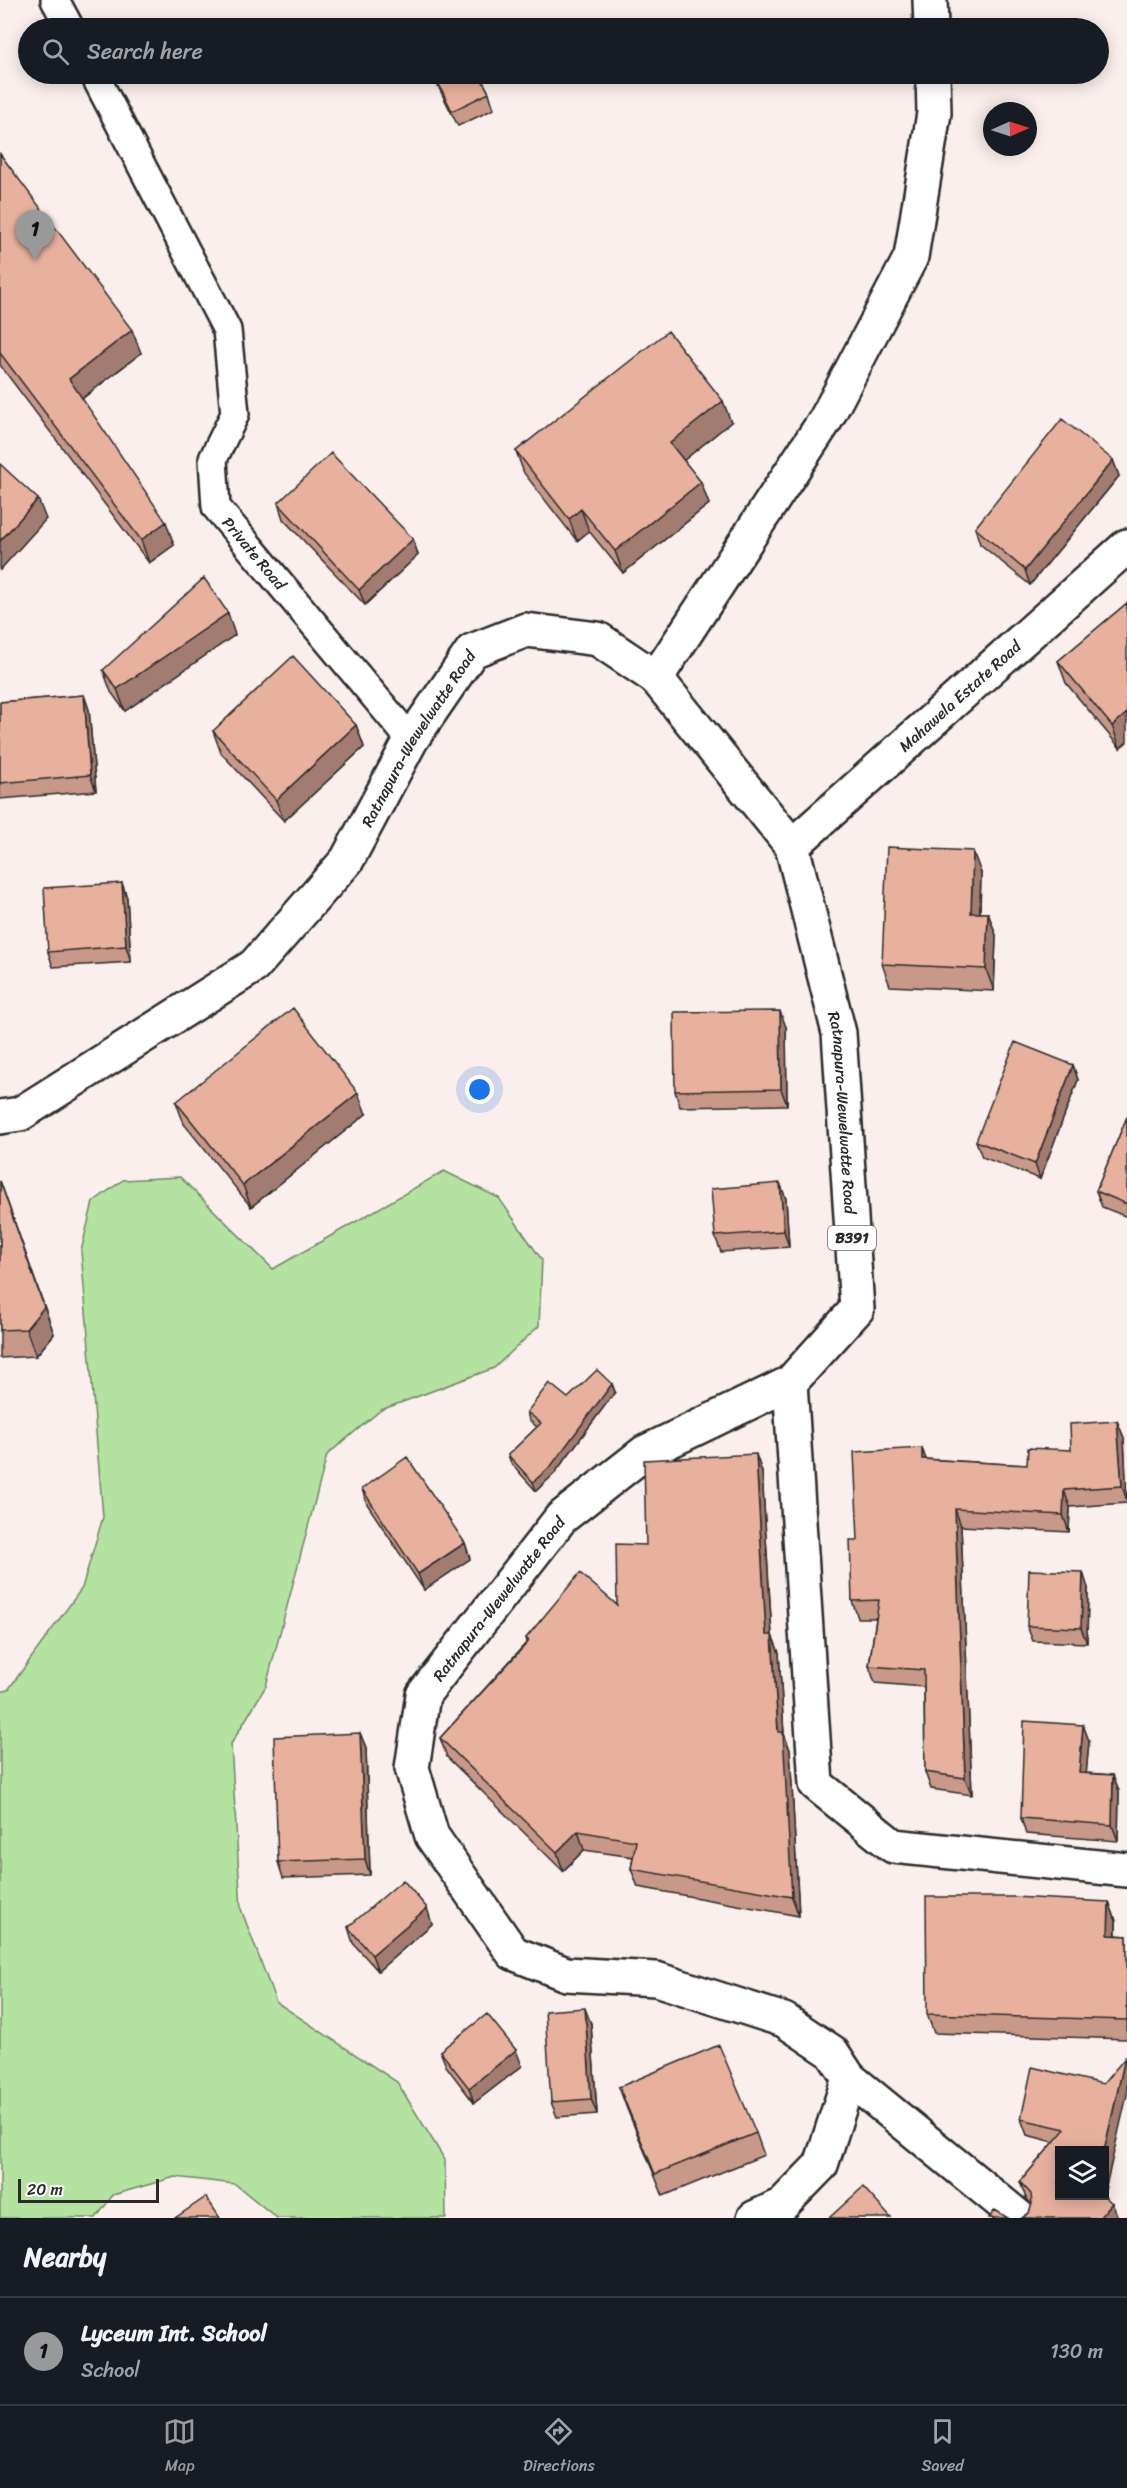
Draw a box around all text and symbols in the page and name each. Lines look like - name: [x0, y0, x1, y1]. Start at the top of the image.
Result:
- search box: [18, 18, 1109, 84]
- text: Search here: [87, 32, 203, 71]
- icon: search: [39, 35, 72, 68]
- north arrow: [983, 102, 1037, 156]
- pin: 1: [15, 210, 54, 260]
- street label: Private Road: [215, 510, 295, 598]
- street label: Mahawela Estate Road: [891, 632, 1029, 759]
- street label: Ratnapura-Wewelwatte Road: [353, 643, 484, 832]
- street label: Ratnapura-Wewelwatte Road: [820, 1008, 865, 1216]
- your location: [465, 1075, 494, 1104]
- road number: B391: [828, 1226, 876, 1250]
- street label: Ratnapura-Wewelwatte Road: [425, 1509, 574, 1688]
- map controls: [1055, 2146, 1109, 2200]
- button: layers: [1055, 2146, 1109, 2200]
- text: 20 m: [27, 2175, 63, 2204]
- scale bar: [18, 2176, 159, 2204]
- text: Nearby: [24, 2234, 106, 2280]
- text: Lyceum Int. School: [81, 2314, 267, 2353]
- text: 1: [39, 2334, 48, 2369]
- text: 130 m: [1050, 2334, 1103, 2369]
- text: School: [81, 2353, 140, 2388]
- tab: Map: [163, 2415, 196, 2480]
- tab: Directions: [523, 2415, 595, 2480]
- tab: Saved: [921, 2415, 964, 2480]

